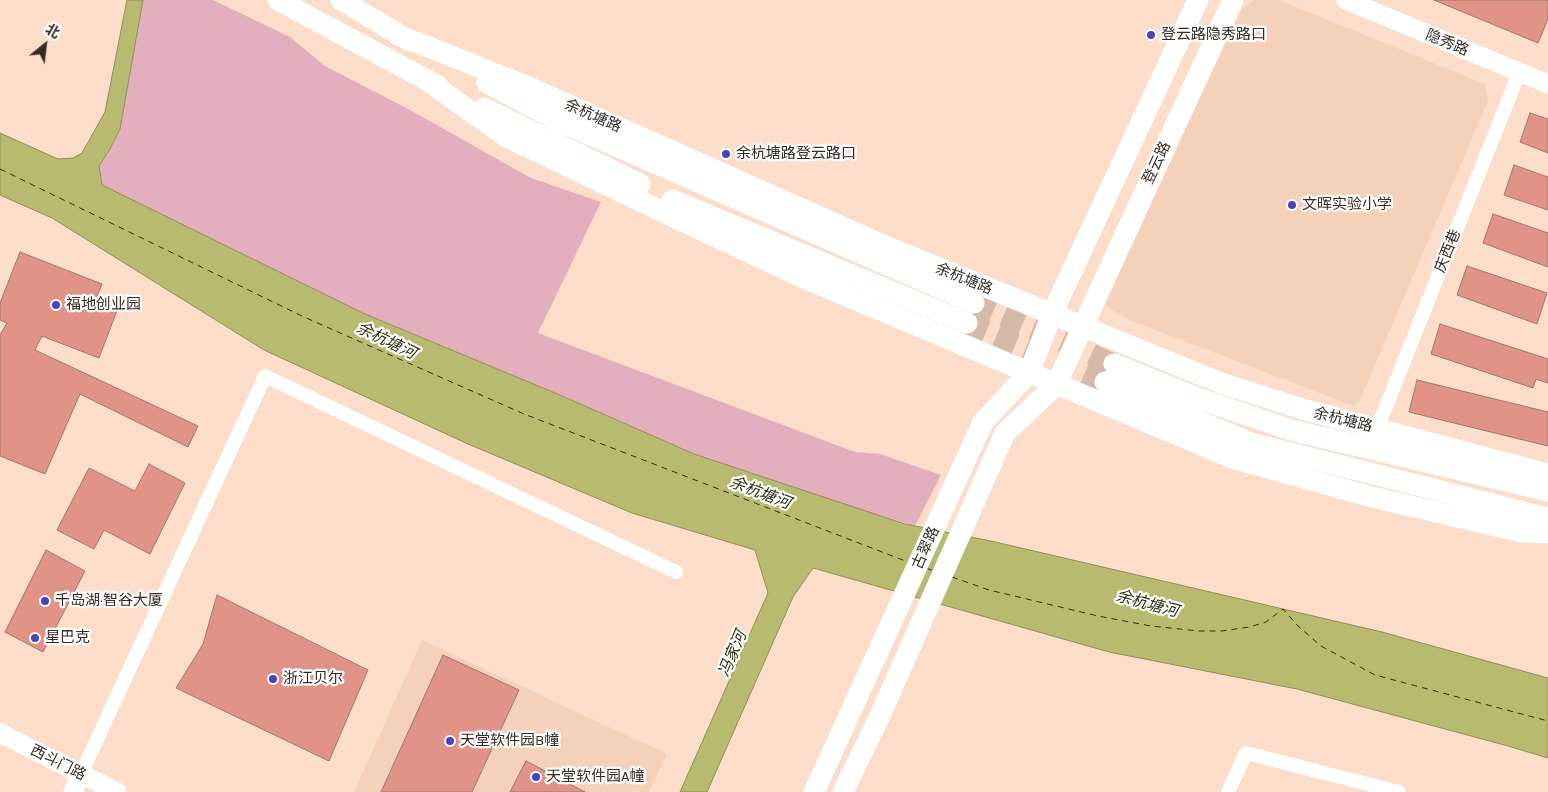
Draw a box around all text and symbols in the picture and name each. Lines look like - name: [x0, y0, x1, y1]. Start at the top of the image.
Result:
- north arrow: [20, 20, 70, 70]
- text: 北: [42, 21, 63, 42]
- place label: 登云路隐秀路口: [1161, 26, 1266, 44]
- street label: 隐秀路: [1423, 26, 1471, 60]
- marker: 登云路隐秀路口: [1145, 29, 1157, 41]
- street label: 余杭塘路: [562, 96, 624, 136]
- street label: 登云路: [1139, 139, 1175, 187]
- place label: 余杭塘路登云路口: [736, 145, 856, 163]
- marker: 余杭塘路登云路口: [720, 148, 732, 160]
- place label: 文晖实验小学: [1302, 196, 1392, 214]
- marker: 文晖实验小学: [1286, 199, 1298, 211]
- street label: 庆西巷: [1431, 227, 1465, 275]
- street label: 余杭塘路: [933, 259, 995, 299]
- place label: 福地创业园: [66, 296, 141, 314]
- marker: 福地创业园: [50, 299, 62, 311]
- water label: 余杭塘河: [353, 318, 419, 364]
- street label: 余杭塘路: [1312, 404, 1374, 436]
- water label: 余杭塘河: [727, 473, 793, 513]
- street label: 古翠路: [909, 524, 943, 572]
- water label: 余杭塘河: [1114, 586, 1180, 622]
- place label: 千岛湖·智谷大厦: [55, 592, 163, 610]
- marker: 千岛湖·智谷大厦: [39, 595, 51, 607]
- water label: 冯家河: [715, 628, 751, 680]
- place label: 星巴克: [45, 629, 90, 647]
- marker: 星巴克: [29, 632, 41, 644]
- place label: 浙江贝尔: [283, 670, 343, 688]
- marker: 浙江贝尔: [267, 673, 279, 685]
- place label: 天堂软件园B幢: [460, 732, 559, 750]
- marker: 天堂软件园B幢: [444, 735, 456, 747]
- street label: 西斗门路: [27, 741, 89, 785]
- place label: 天堂软件园A幢: [546, 768, 645, 786]
- marker: 天堂软件园A幢: [530, 771, 542, 783]

